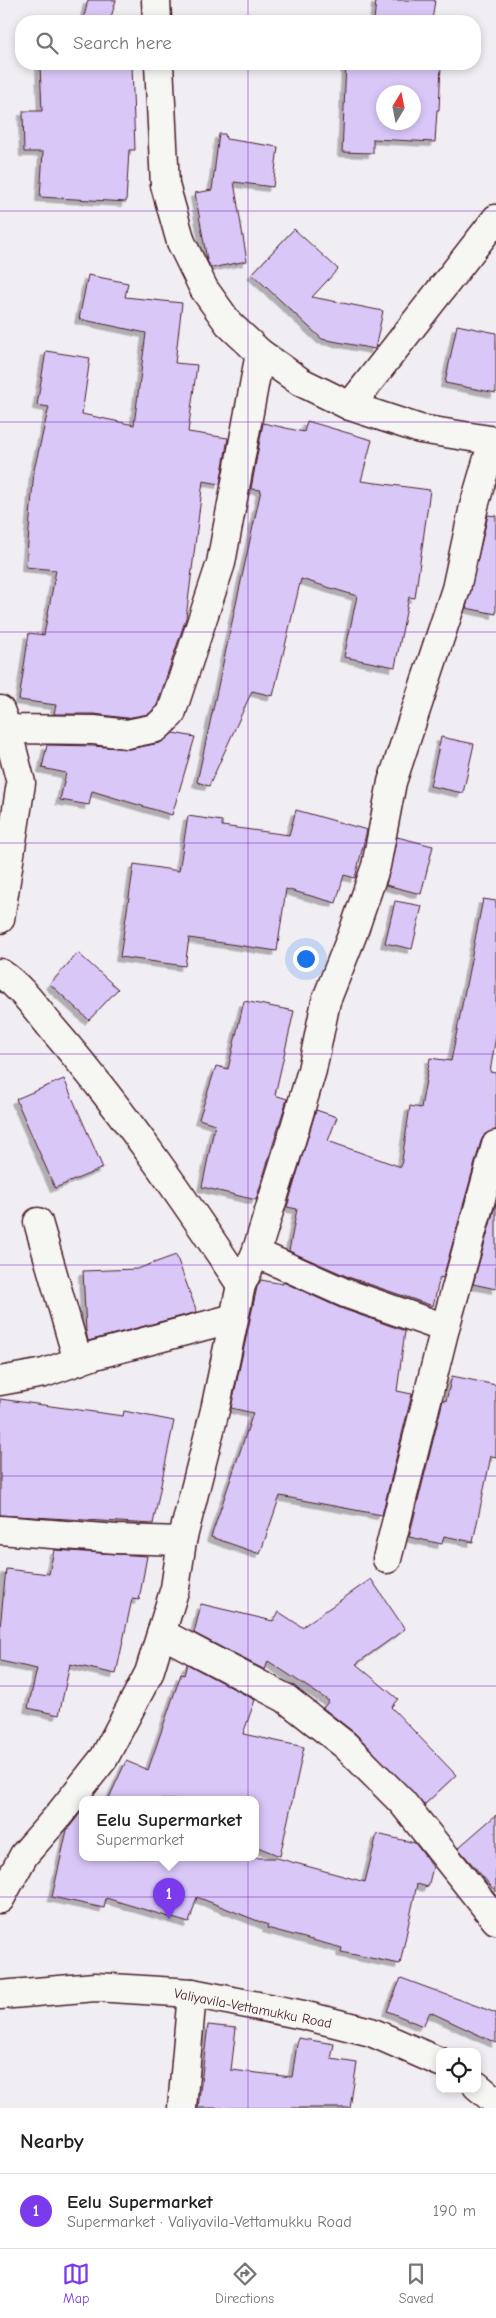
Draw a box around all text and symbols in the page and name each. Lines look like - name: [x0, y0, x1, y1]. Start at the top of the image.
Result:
- search box: [15, 15, 481, 70]
- icon: search: [33, 29, 61, 57]
- text: Search here: [73, 32, 172, 54]
- north arrow: [376, 85, 421, 130]
- your location: [293, 946, 319, 972]
- popup: [79, 1796, 259, 1861]
- text: Eelu Supermarket: [96, 1809, 242, 1831]
- text: Supermarket: [96, 1831, 184, 1849]
- pin: 1: [153, 1878, 185, 1919]
- street label: Valiyavila-Vettamukku Road: [172, 1985, 333, 2032]
- map controls: [436, 2048, 481, 2093]
- button: locate: [436, 2048, 481, 2093]
- text: Nearby: [20, 2129, 84, 2153]
- text: Eelu Supermarket: [67, 2191, 213, 2213]
- text: 1: [33, 2202, 39, 2220]
- text: 190 m: [433, 2202, 476, 2220]
- text: Supermarket · Valiyavila-Vettamukku Road: [67, 2213, 352, 2231]
- tab: Map: [62, 2260, 90, 2307]
- tab: Directions: [215, 2260, 274, 2307]
- tab: Saved: [399, 2260, 434, 2307]

